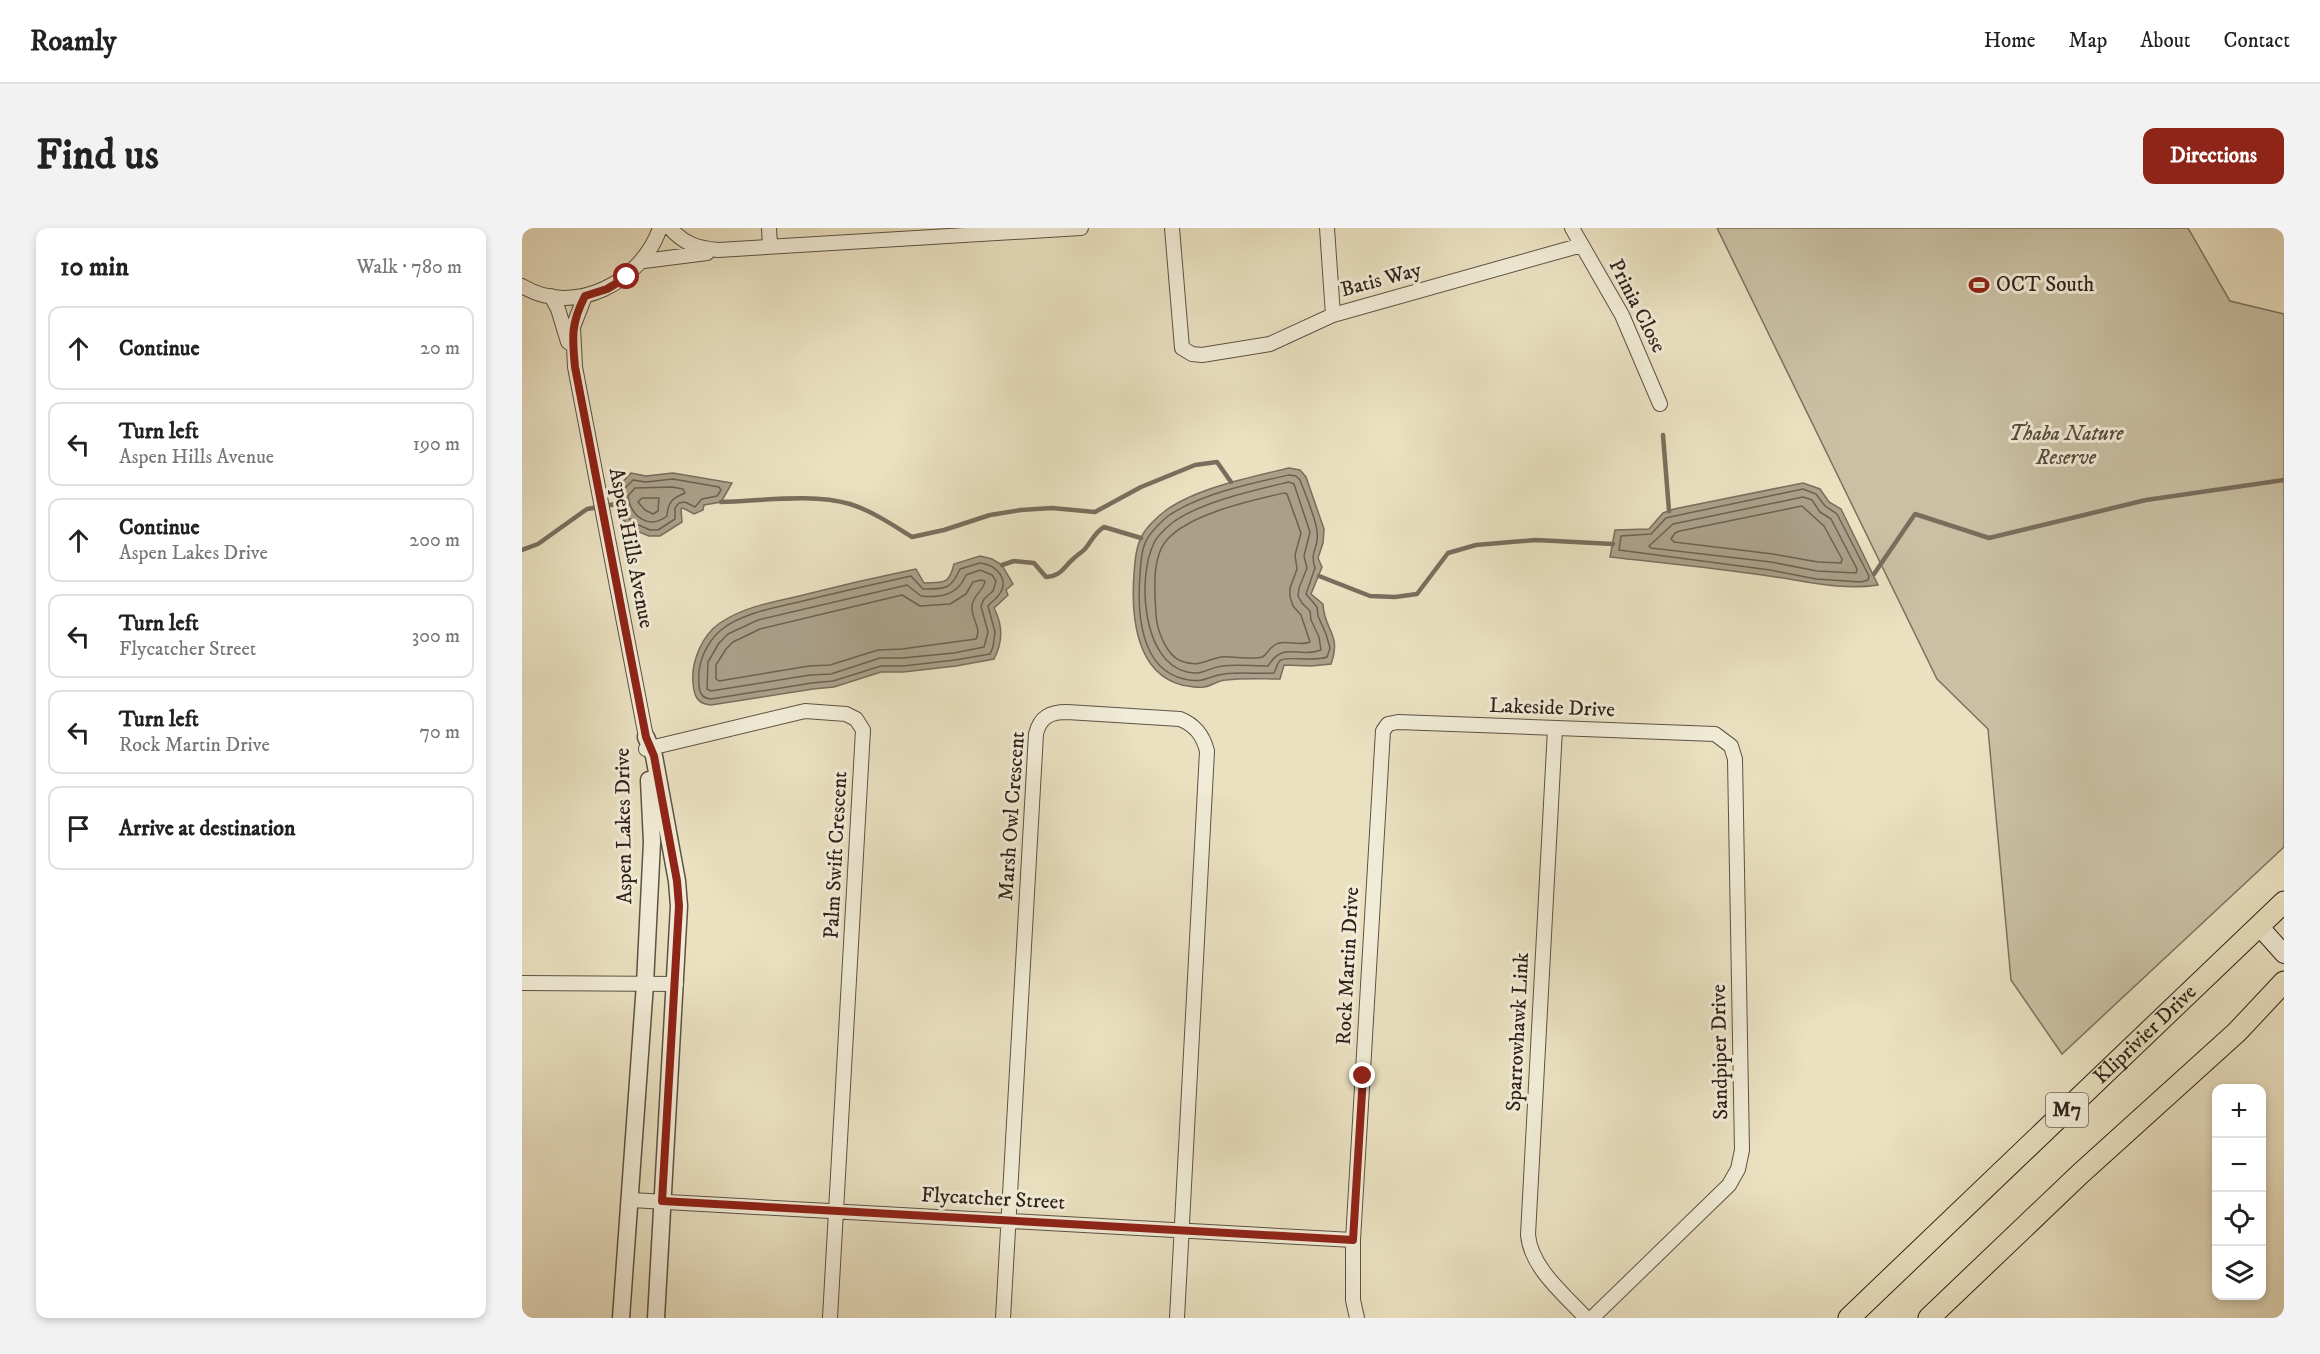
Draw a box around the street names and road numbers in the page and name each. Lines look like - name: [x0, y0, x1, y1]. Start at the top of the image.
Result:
- street label: Prinia Close: [1602, 255, 1672, 357]
- street label: Batis Way: [1338, 256, 1425, 303]
- street label: Aspen Hills Avenue: [603, 466, 659, 631]
- street label: Lakeside Drive: [1489, 693, 1616, 723]
- street label: Marsh Owl Crescent: [993, 730, 1031, 902]
- street label: Aspen Lakes Drive: [610, 747, 638, 904]
- street label: Palm Swift Crescent: [819, 770, 853, 940]
- street label: Rock Martin Drive: [1331, 886, 1365, 1046]
- street label: Sparrowhawk Link: [1501, 951, 1535, 1112]
- street label: Kliprivier Drive: [2088, 979, 2202, 1090]
- street label: Sandpiper Drive: [1706, 984, 1734, 1120]
- road number: M7: [2046, 1093, 2088, 1127]
- street label: Flycatcher Street: [920, 1182, 1066, 1216]

